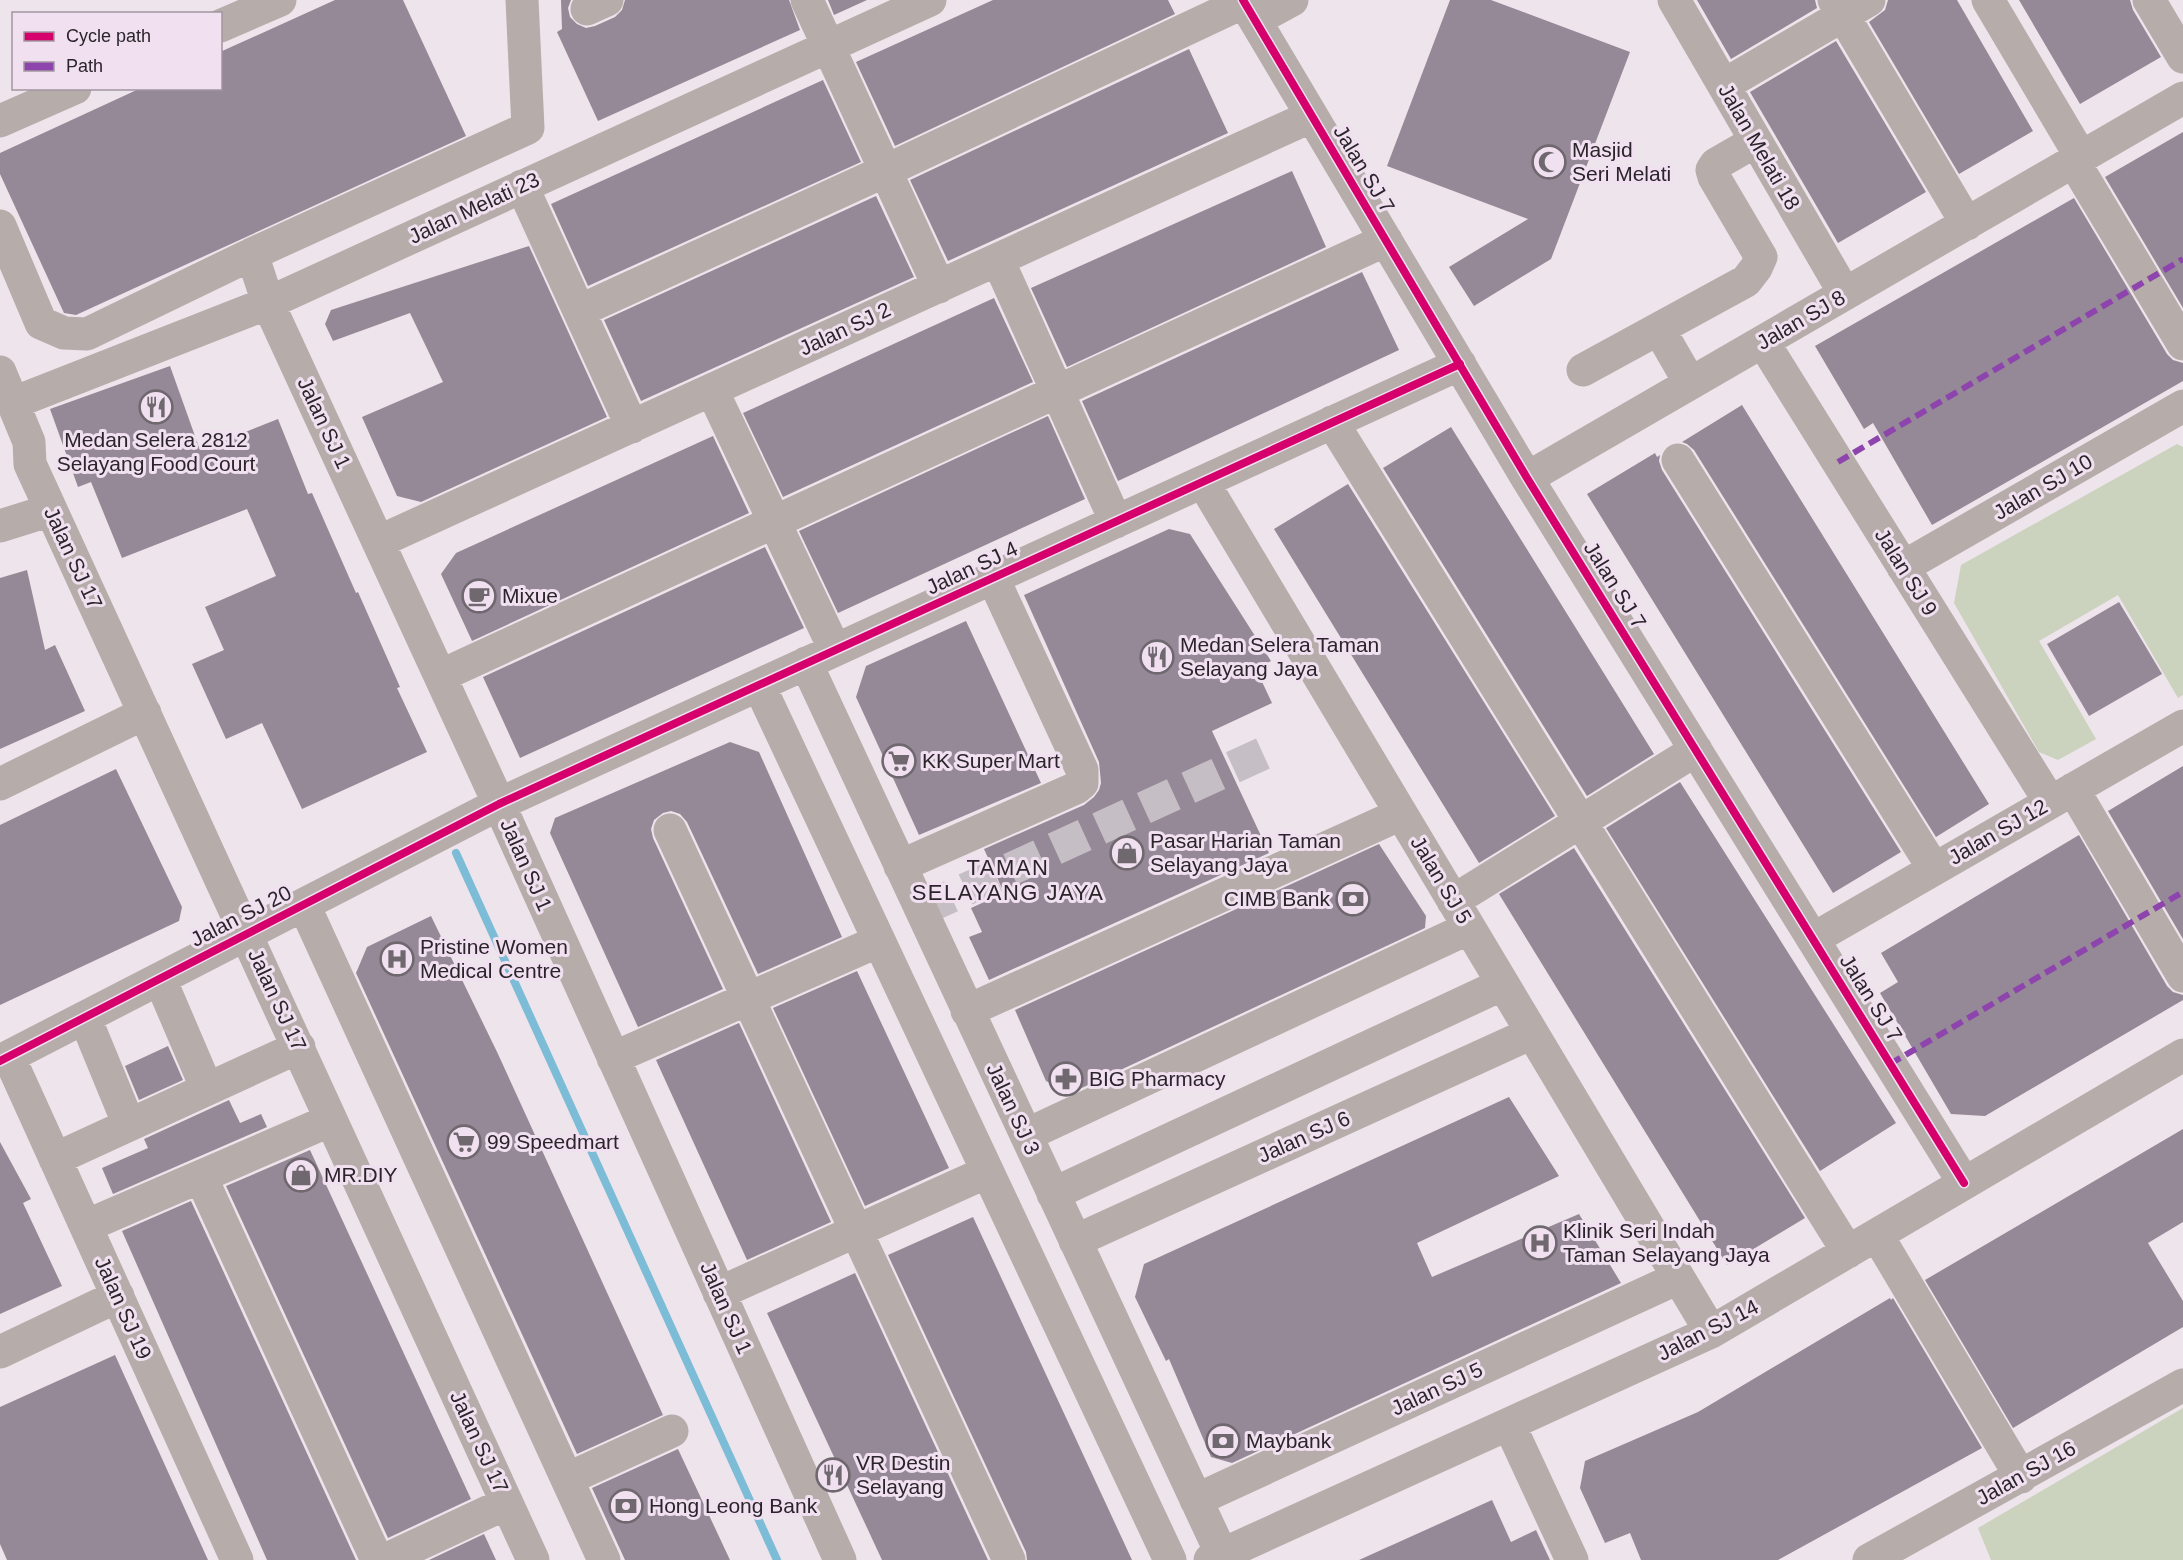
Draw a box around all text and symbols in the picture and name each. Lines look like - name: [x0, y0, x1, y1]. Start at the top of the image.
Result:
- legend: [12, 12, 222, 90]
- text: Cycle path: [66, 26, 151, 46]
- text: Path: [66, 56, 103, 76]
- street label: Jalan Melati 18: [1714, 80, 1805, 214]
- street label: Jalan SJ 7: [1329, 121, 1400, 217]
- place label: Masjid Seri Melati: [1572, 138, 1671, 185]
- mosque icon: Masjid Seri Melati: [1531, 144, 1567, 180]
- street label: Jalan Melati 23: [405, 167, 543, 248]
- street label: Jalan SJ 8: [1753, 285, 1849, 354]
- street label: Jalan SJ 2: [795, 297, 894, 360]
- street label: Jalan SJ 1: [293, 373, 356, 472]
- restaurant icon: Medan Selera 2812 Selayang Food Court: [138, 389, 174, 425]
- place label: Medan Selera 2812 Selayang Food Court: [57, 428, 255, 475]
- street label: Jalan SJ 10: [1989, 449, 2096, 524]
- street label: Jalan SJ 17: [40, 503, 107, 612]
- street label: Jalan SJ 9: [1871, 524, 1942, 619]
- street label: Jalan SJ 4: [922, 536, 1021, 599]
- street label: Jalan SJ 7: [1580, 537, 1651, 632]
- cafe icon: Mixue: [461, 578, 497, 614]
- place label: Mixue: [502, 584, 558, 607]
- place label: Medan Selera Taman Selayang Jaya: [1180, 633, 1379, 680]
- restaurant icon: Medan Selera Taman Selayang Jaya: [1139, 639, 1175, 675]
- supermarket icon: KK Super Mart: [881, 743, 917, 779]
- place label: KK Super Mart: [922, 749, 1060, 772]
- street label: Jalan SJ 12: [1944, 794, 2051, 869]
- street label: Jalan SJ 1: [496, 815, 557, 914]
- place label: Pasar Harian Taman Selayang Jaya: [1150, 829, 1341, 876]
- street label: Jalan SJ 5: [1406, 832, 1477, 928]
- shop icon: Pasar Harian Taman Selayang Jaya: [1109, 835, 1145, 871]
- district label: TAMAN SELAYANG JAYA: [912, 855, 1104, 905]
- street label: Jalan SJ 20: [187, 880, 295, 951]
- bank icon: CIMB Bank: [1335, 881, 1371, 917]
- place label: CIMB Bank: [1224, 887, 1330, 910]
- place label: Pristine Women Medical Centre: [420, 935, 568, 982]
- hospital icon: Pristine Women Medical Centre: [379, 941, 415, 977]
- street label: Jalan SJ 17: [244, 945, 311, 1054]
- street label: Jalan SJ 7: [1836, 950, 1907, 1045]
- street label: Jalan SJ 3: [982, 1059, 1045, 1158]
- pharmacy icon: BIG Pharmacy: [1048, 1061, 1084, 1097]
- place label: BIG Pharmacy: [1089, 1067, 1226, 1090]
- street label: Jalan SJ 6: [1254, 1106, 1353, 1167]
- supermarket icon: 99 Speedmart: [446, 1124, 482, 1160]
- place label: 99 Speedmart: [487, 1130, 619, 1153]
- shop icon: MR.DIY: [283, 1157, 319, 1193]
- place label: MR.DIY: [324, 1163, 398, 1186]
- place label: Klinik Seri Indah Taman Selayang Jaya: [1563, 1219, 1770, 1266]
- hospital icon: Klinik Seri Indah Taman Selayang Jaya: [1522, 1225, 1558, 1261]
- street label: Jalan SJ 19: [91, 1253, 156, 1363]
- street label: Jalan SJ 1: [696, 1258, 757, 1357]
- street label: Jalan SJ 14: [1654, 1294, 1762, 1365]
- street label: Jalan SJ 5: [1387, 1357, 1486, 1420]
- street label: Jalan SJ 17: [446, 1387, 513, 1496]
- bank icon: Maybank: [1205, 1423, 1241, 1459]
- place label: Maybank: [1246, 1429, 1332, 1452]
- street label: Jalan SJ 16: [1972, 1436, 2079, 1509]
- place label: VR Destin Selayang: [856, 1451, 951, 1498]
- restaurant icon: VR Destin Selayang: [815, 1457, 851, 1493]
- bank icon: Hong Leong Bank: [608, 1488, 644, 1524]
- place label: Hong Leong Bank: [649, 1494, 818, 1517]

